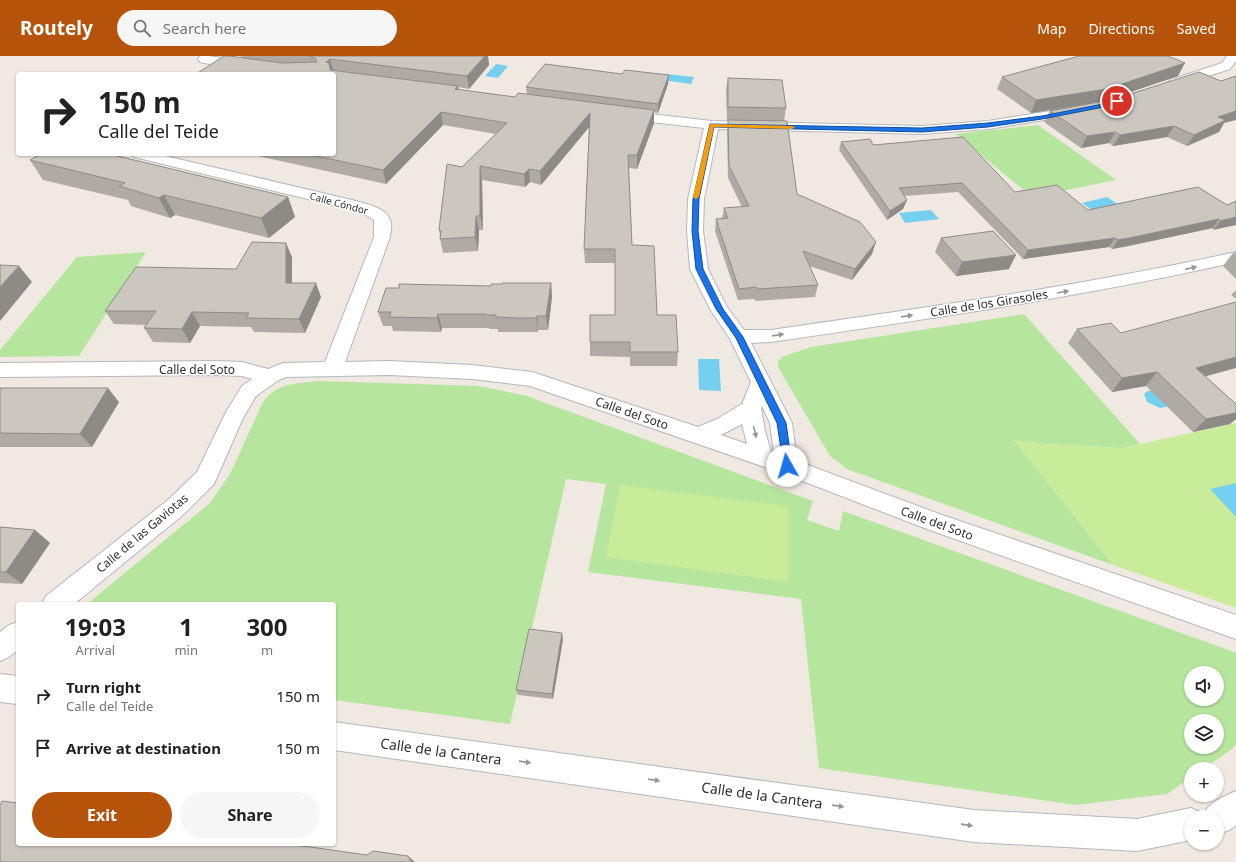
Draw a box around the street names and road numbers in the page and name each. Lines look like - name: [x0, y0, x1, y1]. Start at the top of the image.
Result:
- street label: Calle Cóndor: [308, 188, 370, 218]
- street label: Calle de los Girasoles: [929, 285, 1049, 321]
- street label: Calle del Soto: [159, 361, 235, 378]
- street label: Calle del Soto: [593, 393, 671, 433]
- street label: Calle de las Gaviotas: [92, 489, 192, 577]
- street label: Calle del Soto: [898, 502, 976, 544]
- street label: Calle de la Cantera: [379, 733, 503, 769]
- street label: Calle de la Cantera: [700, 777, 824, 813]

